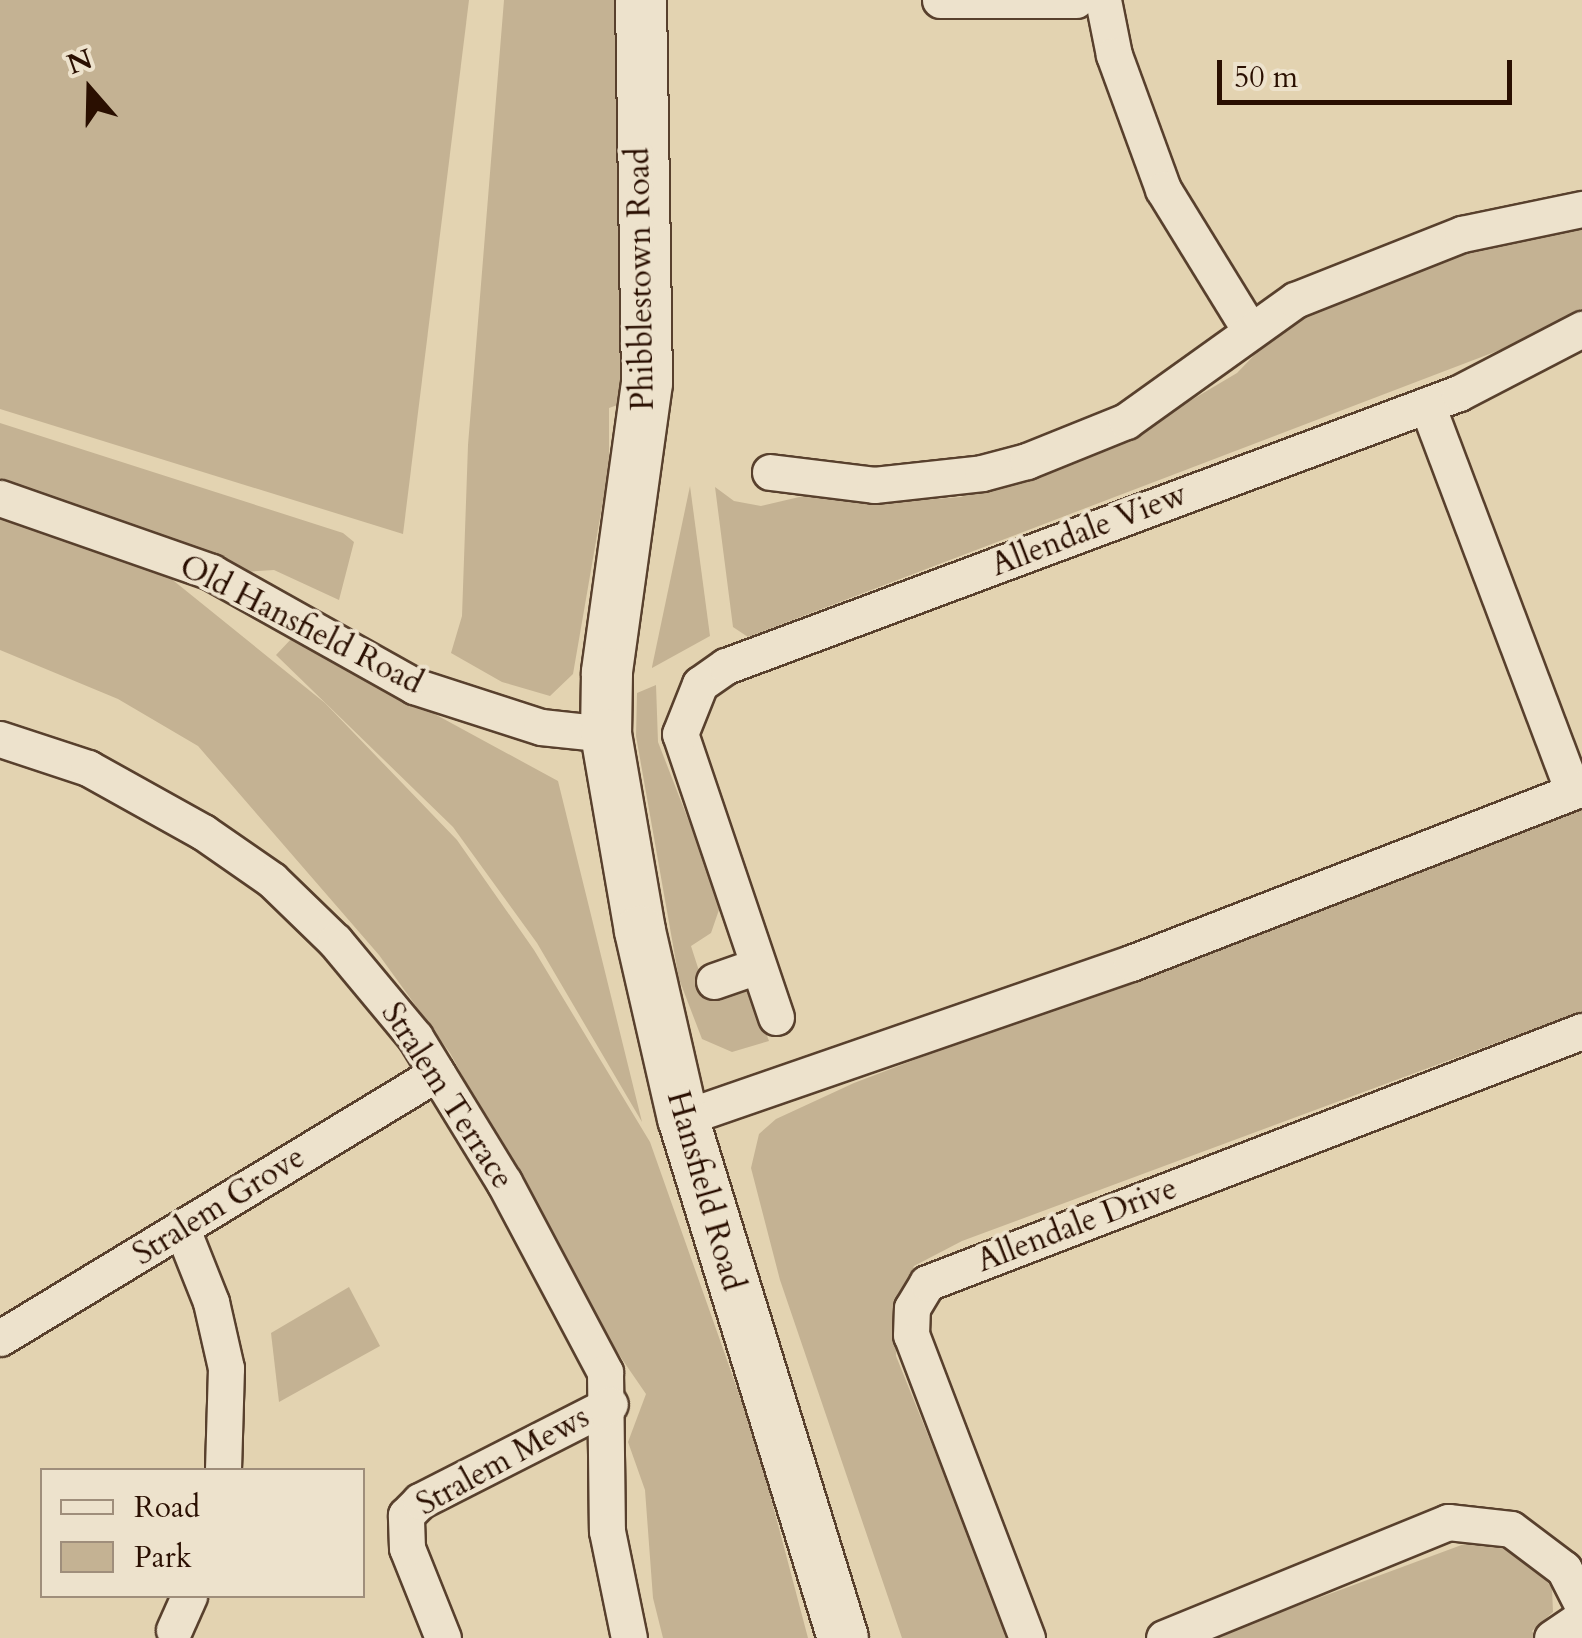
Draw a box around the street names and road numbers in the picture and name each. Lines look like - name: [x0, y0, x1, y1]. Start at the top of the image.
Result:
- street label: Phibblestown Road: [620, 147, 662, 411]
- street label: Allendale View: [986, 475, 1192, 585]
- street label: Old Hansfield Road: [173, 547, 429, 703]
- street label: Stralem Terrace: [373, 996, 521, 1196]
- street label: Hansfield Road: [658, 1087, 752, 1295]
- street label: Stralem Grove: [126, 1138, 312, 1274]
- street label: Allendale Drive: [971, 1169, 1183, 1281]
- street label: Stralem Mews: [410, 1398, 596, 1524]

